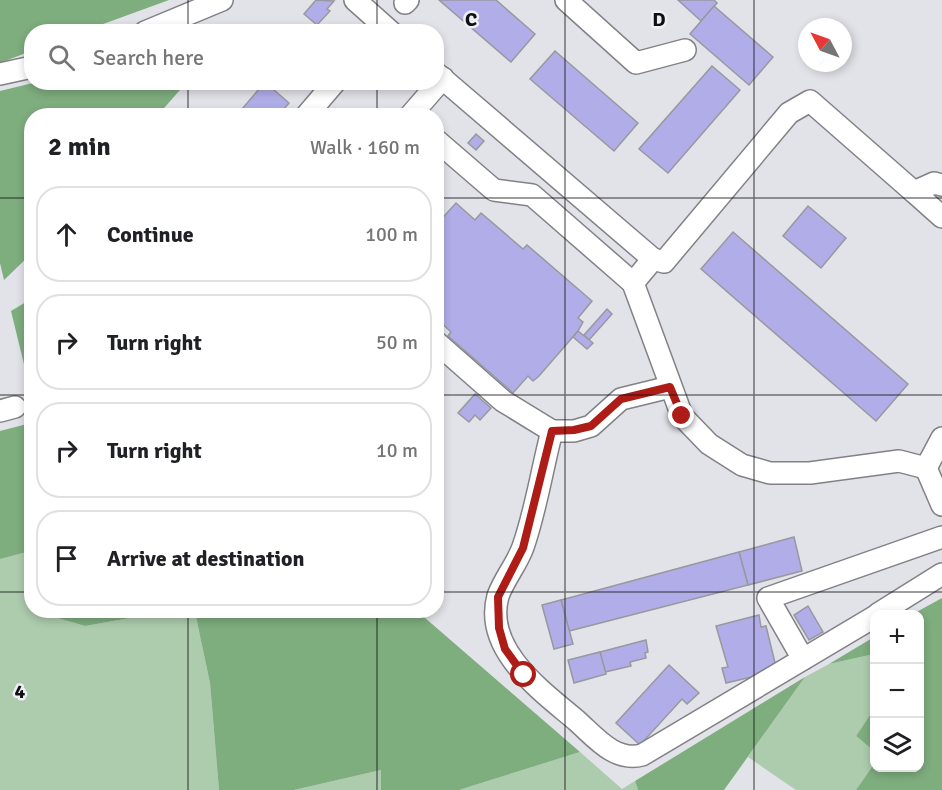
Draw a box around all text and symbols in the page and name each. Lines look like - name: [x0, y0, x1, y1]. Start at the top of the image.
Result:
- text: C: [465, 7, 477, 32]
- text: D: [652, 7, 666, 32]
- north arrow: [798, 18, 852, 72]
- search box: [24, 24, 444, 90]
- icon: search: [45, 41, 78, 74]
- text: Search here: [93, 44, 204, 71]
- text: 2 min: [48, 131, 111, 163]
- text: Walk · 160 m: [310, 135, 420, 160]
- icon: ahead: [50, 218, 83, 251]
- text: Continue: [107, 221, 194, 248]
- text: 100 m: [365, 222, 418, 247]
- icon: right: [50, 326, 83, 359]
- text: Turn right: [107, 329, 202, 356]
- text: 50 m: [376, 330, 418, 355]
- route end: [668, 402, 694, 428]
- icon: right: [50, 434, 83, 467]
- text: Turn right: [107, 437, 202, 464]
- text: 10 m: [376, 438, 418, 463]
- icon: arrive: [50, 542, 83, 575]
- text: Arrive at destination: [107, 545, 304, 572]
- map controls: [870, 610, 924, 772]
- button: +: [870, 610, 924, 664]
- route start: [510, 661, 536, 687]
- button: −: [870, 664, 924, 718]
- text: 4: [15, 679, 26, 704]
- button: layers: [870, 718, 924, 772]

